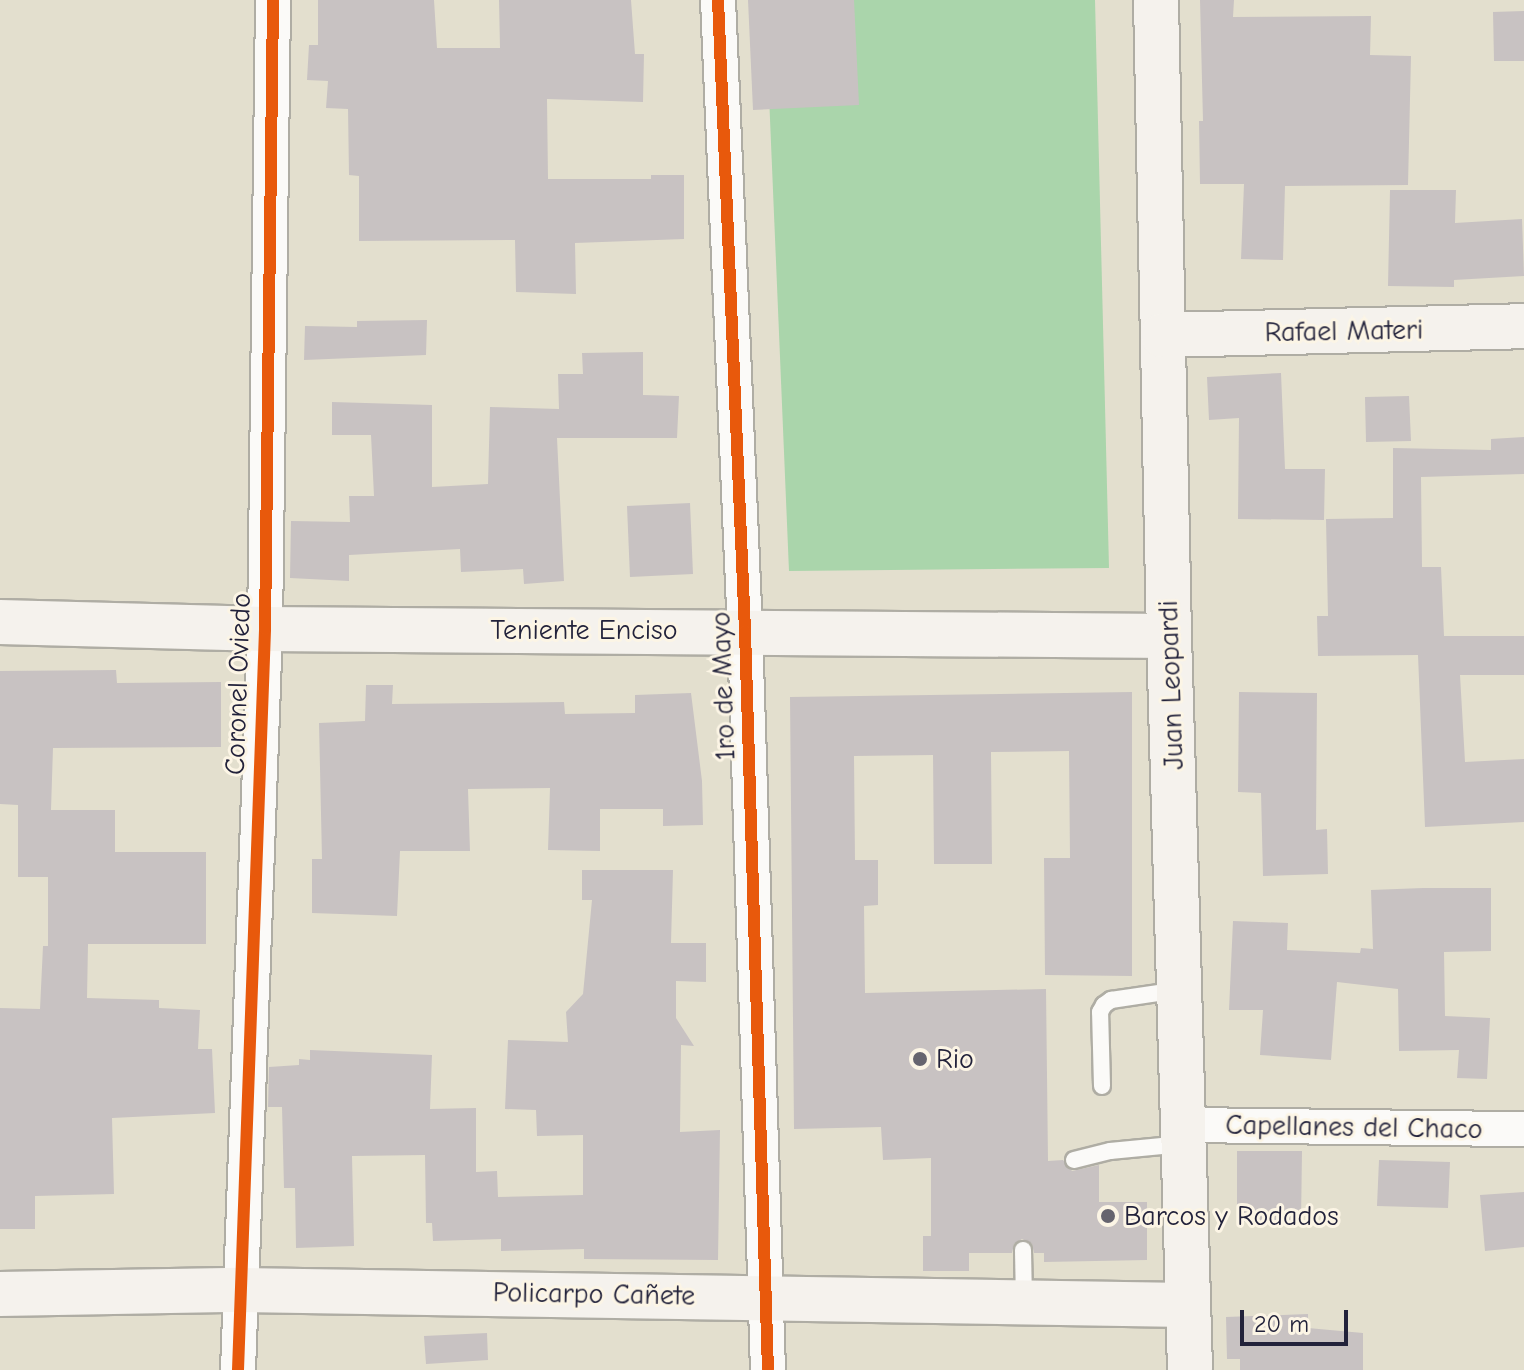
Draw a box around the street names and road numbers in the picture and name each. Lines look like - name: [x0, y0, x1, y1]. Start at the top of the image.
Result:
- street label: Rafael Materi: [1264, 313, 1424, 349]
- street label: Coronel Oviedo: [218, 592, 258, 776]
- street label: Juan Leopardi: [1151, 600, 1191, 770]
- street label: 1ro de Mayo: [704, 611, 742, 761]
- street label: Teniente Enciso: [491, 613, 677, 647]
- street label: Capellanes del Chaco: [1225, 1108, 1483, 1146]
- street label: Policarpo Cañete: [493, 1275, 695, 1313]

